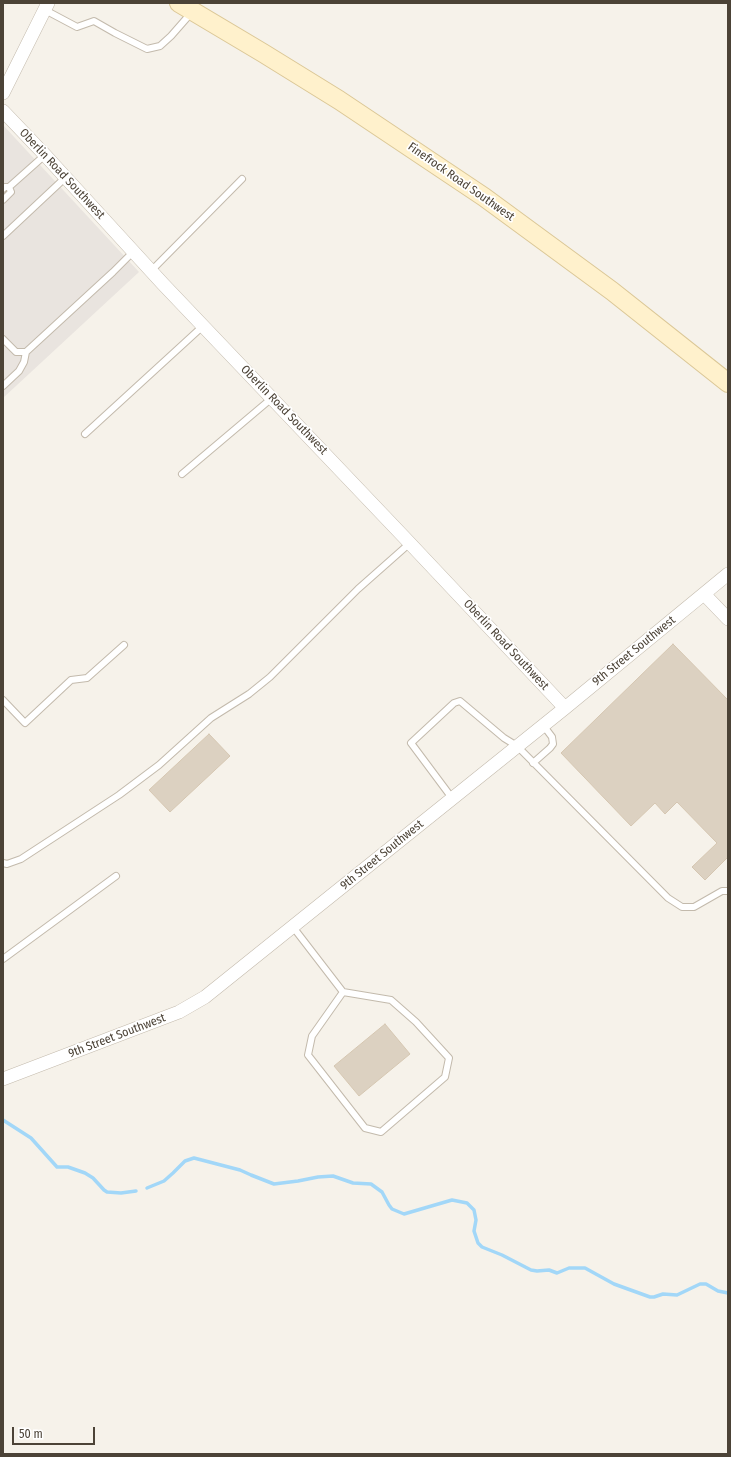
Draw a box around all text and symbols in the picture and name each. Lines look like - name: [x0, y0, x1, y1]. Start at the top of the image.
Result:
- street label: Oberlin Road Southwest: [16, 126, 108, 222]
- street label: Finefrock Road Southwest: [405, 140, 517, 224]
- street label: Oberlin Road Southwest: [238, 362, 330, 458]
- street label: Oberlin Road Southwest: [460, 597, 552, 693]
- street label: 9th Street Southwest: [590, 613, 678, 689]
- street label: 9th Street Southwest: [338, 817, 426, 893]
- street label: 9th Street Southwest: [66, 1011, 168, 1061]
- scale bar: [14, 1419, 97, 1445]
- text: 50 m: [19, 1427, 43, 1441]

